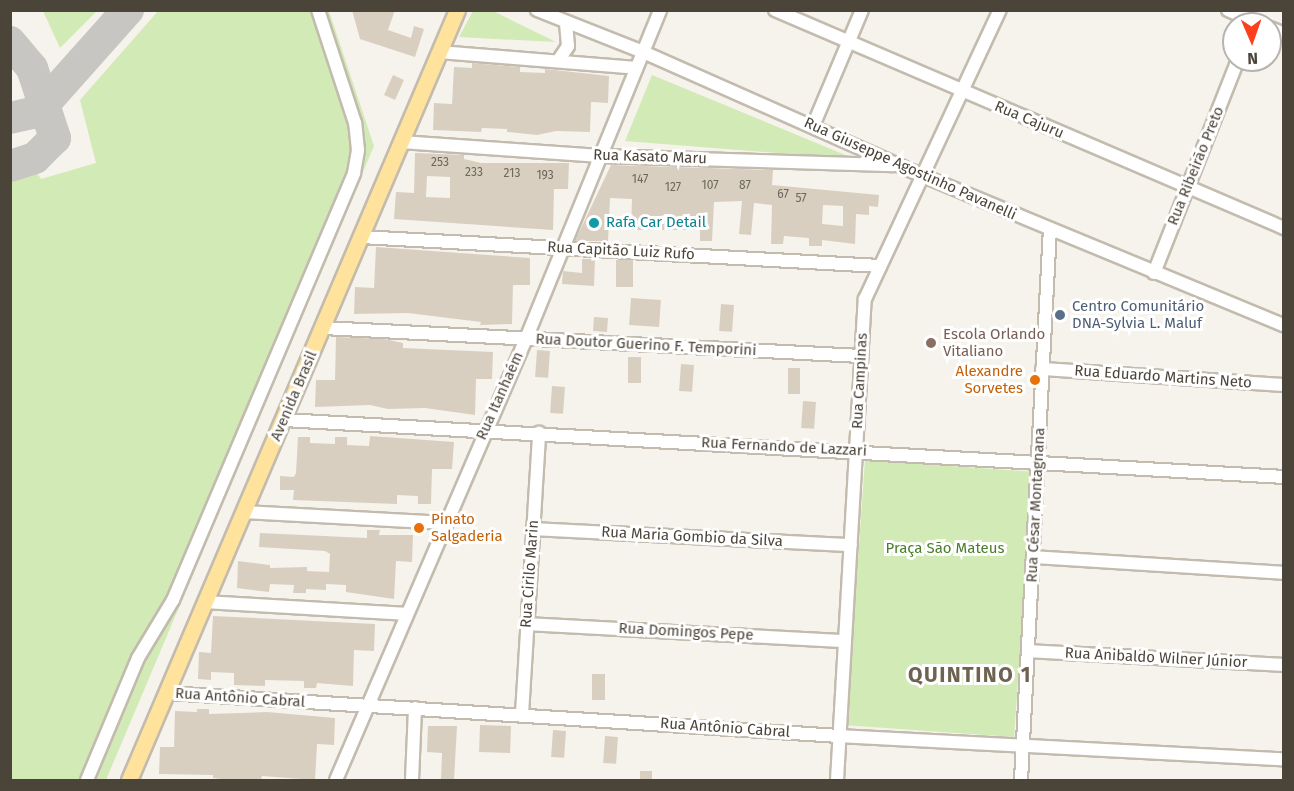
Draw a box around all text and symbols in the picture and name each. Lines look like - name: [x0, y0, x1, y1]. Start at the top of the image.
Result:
- north arrow: [1222, 12, 1282, 72]
- text: N: [1247, 49, 1258, 68]
- street label: Rua Cajuru: [992, 97, 1066, 143]
- street label: Rua Ribeirão Preto: [1164, 104, 1228, 228]
- street label: Rua Giuseppe Agostinho Pavanelli: [801, 114, 1019, 224]
- street label: Rua Kasato Maru: [593, 146, 707, 168]
- house number: 253: [431, 156, 449, 170]
- house number: 233: [465, 166, 483, 180]
- house number: 213: [504, 167, 520, 181]
- house number: 193: [536, 169, 554, 183]
- house number: 147: [632, 173, 648, 187]
- house number: 107: [702, 179, 718, 193]
- house number: 87: [739, 179, 751, 193]
- house number: 127: [665, 181, 681, 195]
- house number: 67: [777, 188, 789, 202]
- house number: 57: [795, 192, 807, 206]
- place label: Rafa Car Detail: [606, 214, 706, 232]
- marker: Rafa Car Detail: [587, 216, 601, 230]
- street label: Rua Capitão Luiz Rufo: [547, 238, 695, 264]
- place label: Centro Comunitário DNA-Sylvia L. Maluf: [1072, 297, 1204, 332]
- marker: Centro Comunitário DNA-Sylvia L. Maluf: [1053, 308, 1067, 322]
- place label: Escola Orlando Vitaliano: [943, 325, 1045, 360]
- street label: Rua Doutor Guerino F. Temporini: [535, 330, 757, 360]
- street label: Rua Campinas: [848, 333, 872, 429]
- marker: Escola Orlando Vitaliano: [924, 336, 938, 350]
- street label: Avenida Brasil: [267, 348, 321, 444]
- street label: Rua Itanhaém: [473, 349, 527, 443]
- place label: Alexandre Sorvetes: [956, 362, 1023, 397]
- street label: Rua Eduardo Martins Neto: [1074, 362, 1252, 392]
- marker: Alexandre Sorvetes: [1028, 373, 1042, 387]
- street label: Rua César Montagnana: [1023, 427, 1049, 583]
- street label: Rua Fernando de Lazzari: [701, 434, 867, 460]
- place label: Pinato Salgaderia: [431, 510, 503, 545]
- street label: Rua Cirilo Marin: [517, 519, 543, 629]
- marker: Pinato Salgaderia: [412, 521, 426, 535]
- street label: Rua Maria Gombio da Silva: [601, 523, 783, 551]
- park label: Praça São Mateus: [886, 540, 1004, 558]
- street label: Rua Domingos Pepe: [618, 619, 754, 645]
- street label: Rua Anibaldo Wilner Júnior: [1064, 644, 1248, 672]
- district label: QUINTINO 1: [908, 662, 1032, 688]
- street label: Rua Antônio Cabral: [175, 684, 305, 712]
- street label: Rua Antônio Cabral: [660, 714, 790, 742]

